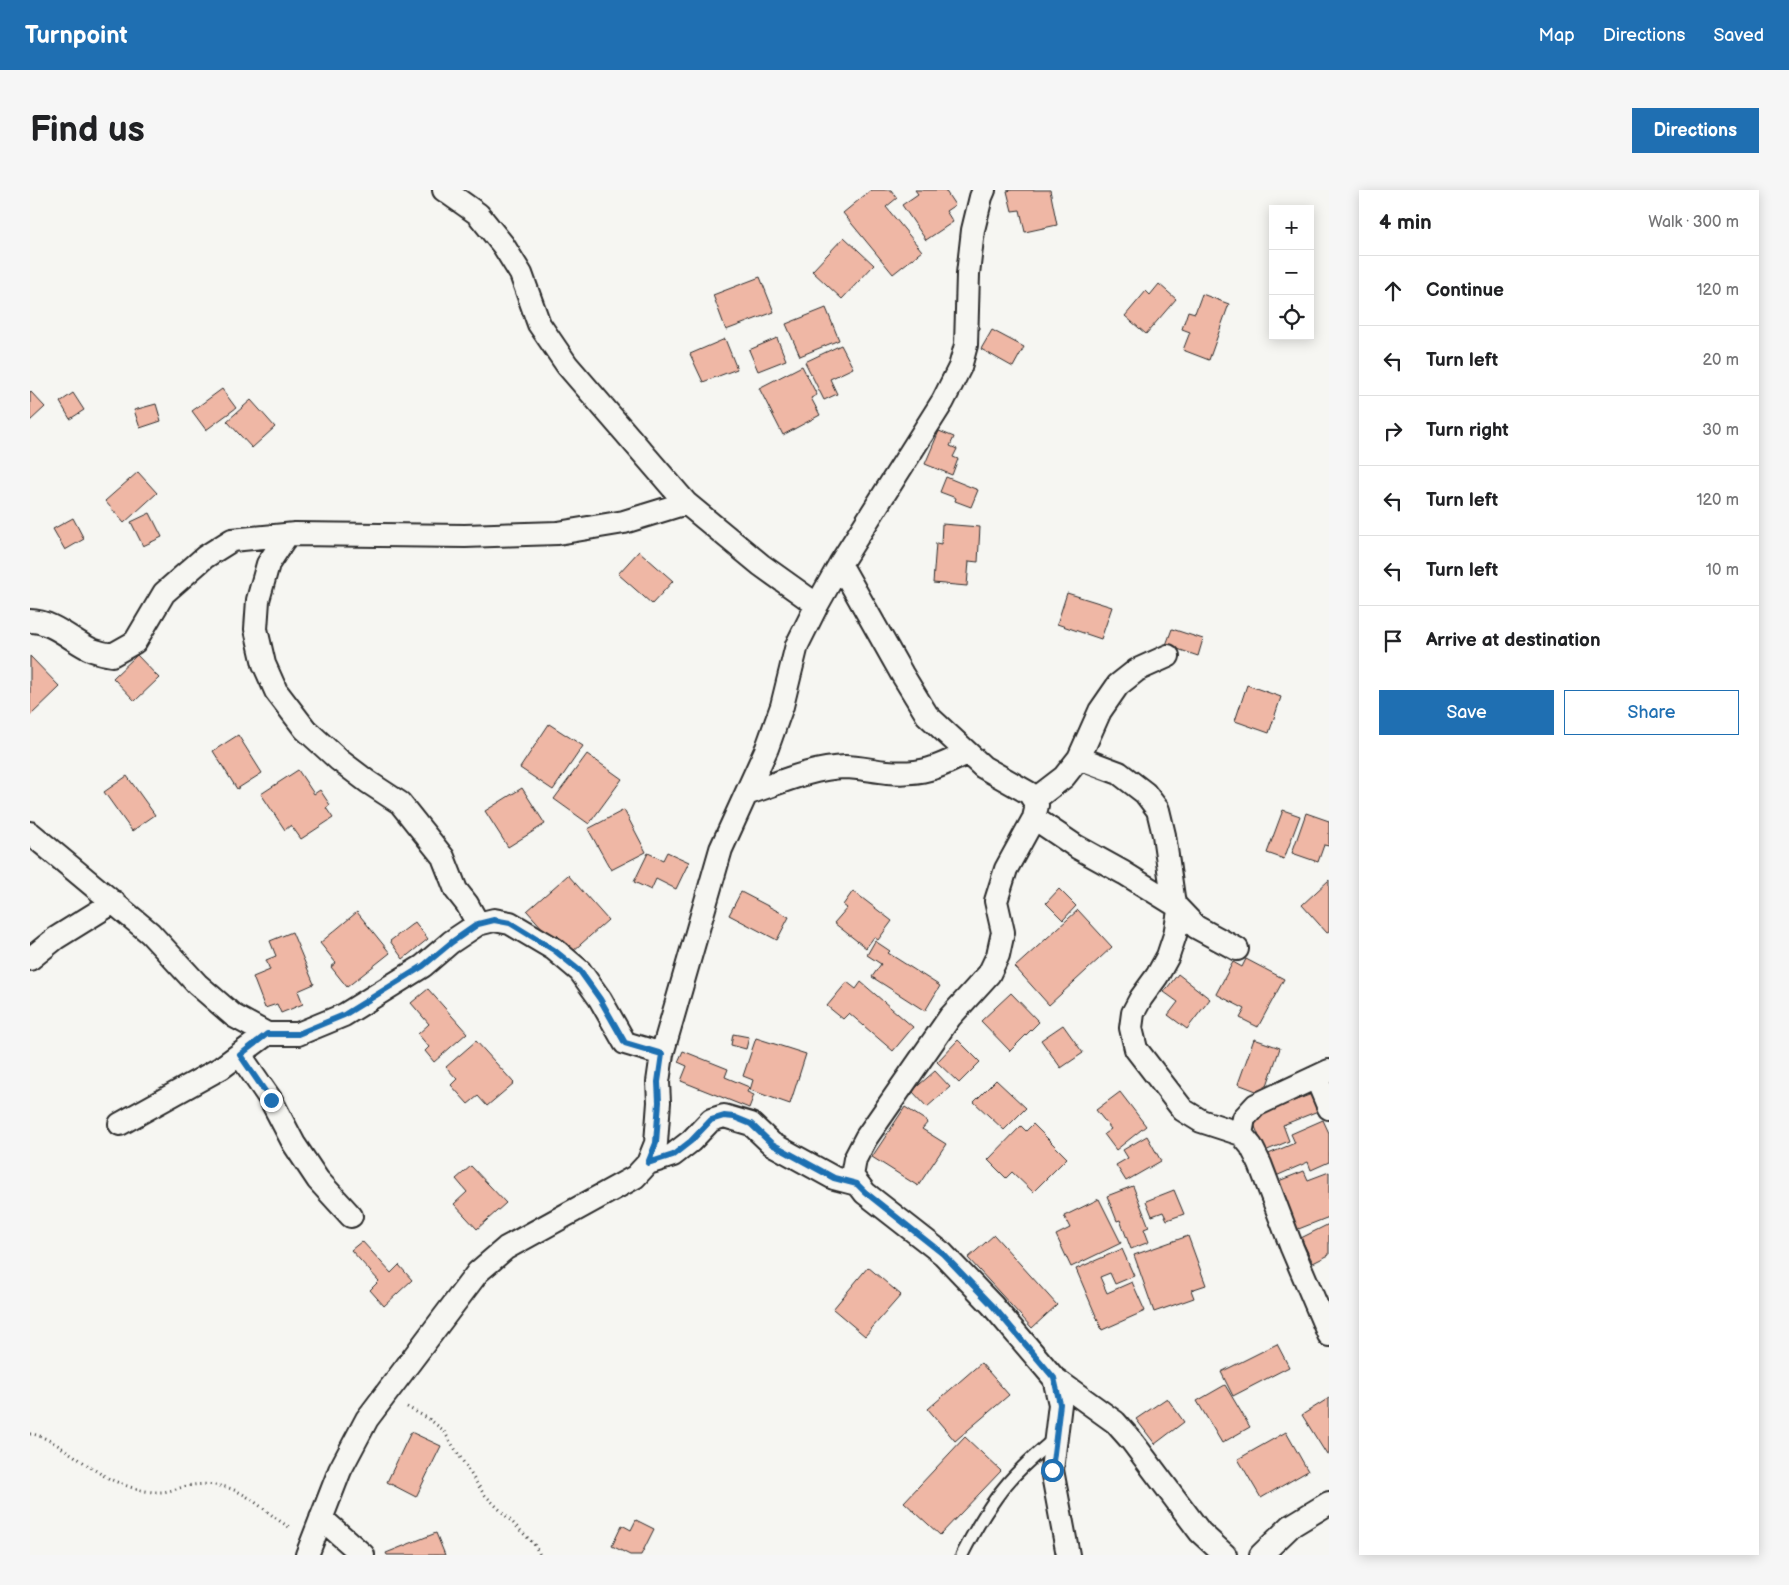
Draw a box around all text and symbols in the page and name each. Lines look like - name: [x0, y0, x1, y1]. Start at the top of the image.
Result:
- text: Turnpoint: [25, 21, 128, 50]
- text: Map: [1539, 25, 1575, 46]
- text: Directions: [1603, 25, 1685, 46]
- text: Saved: [1713, 25, 1764, 46]
- button: Directions: [1632, 108, 1759, 153]
- text: Find us: [30, 109, 145, 152]
- map controls: [1269, 205, 1314, 340]
- button: +: [1269, 205, 1314, 250]
- text: 4 min: [1379, 210, 1432, 235]
- text: Walk · 300 m: [1648, 213, 1739, 232]
- button: −: [1269, 250, 1314, 295]
- icon: ahead: [1379, 277, 1407, 305]
- text: Continue: [1426, 279, 1504, 302]
- text: 120 m: [1696, 281, 1739, 300]
- button: locate: [1269, 295, 1314, 340]
- icon: left: [1379, 347, 1407, 375]
- text: Turn left: [1426, 349, 1498, 372]
- text: 20 m: [1703, 351, 1739, 370]
- icon: right: [1379, 417, 1407, 445]
- text: Turn right: [1426, 419, 1509, 442]
- text: 30 m: [1702, 421, 1739, 440]
- icon: left: [1379, 487, 1407, 515]
- text: Turn left: [1426, 489, 1498, 512]
- text: 120 m: [1696, 491, 1739, 510]
- icon: left: [1379, 557, 1407, 585]
- text: Turn left: [1426, 559, 1498, 582]
- text: 10 m: [1706, 561, 1739, 580]
- icon: arrive: [1379, 627, 1407, 655]
- text: Arrive at destination: [1426, 629, 1601, 652]
- button: Save: [1379, 690, 1554, 735]
- button: Share: [1564, 690, 1739, 735]
- route end: [260, 1089, 283, 1112]
- route start: [1041, 1459, 1064, 1482]

